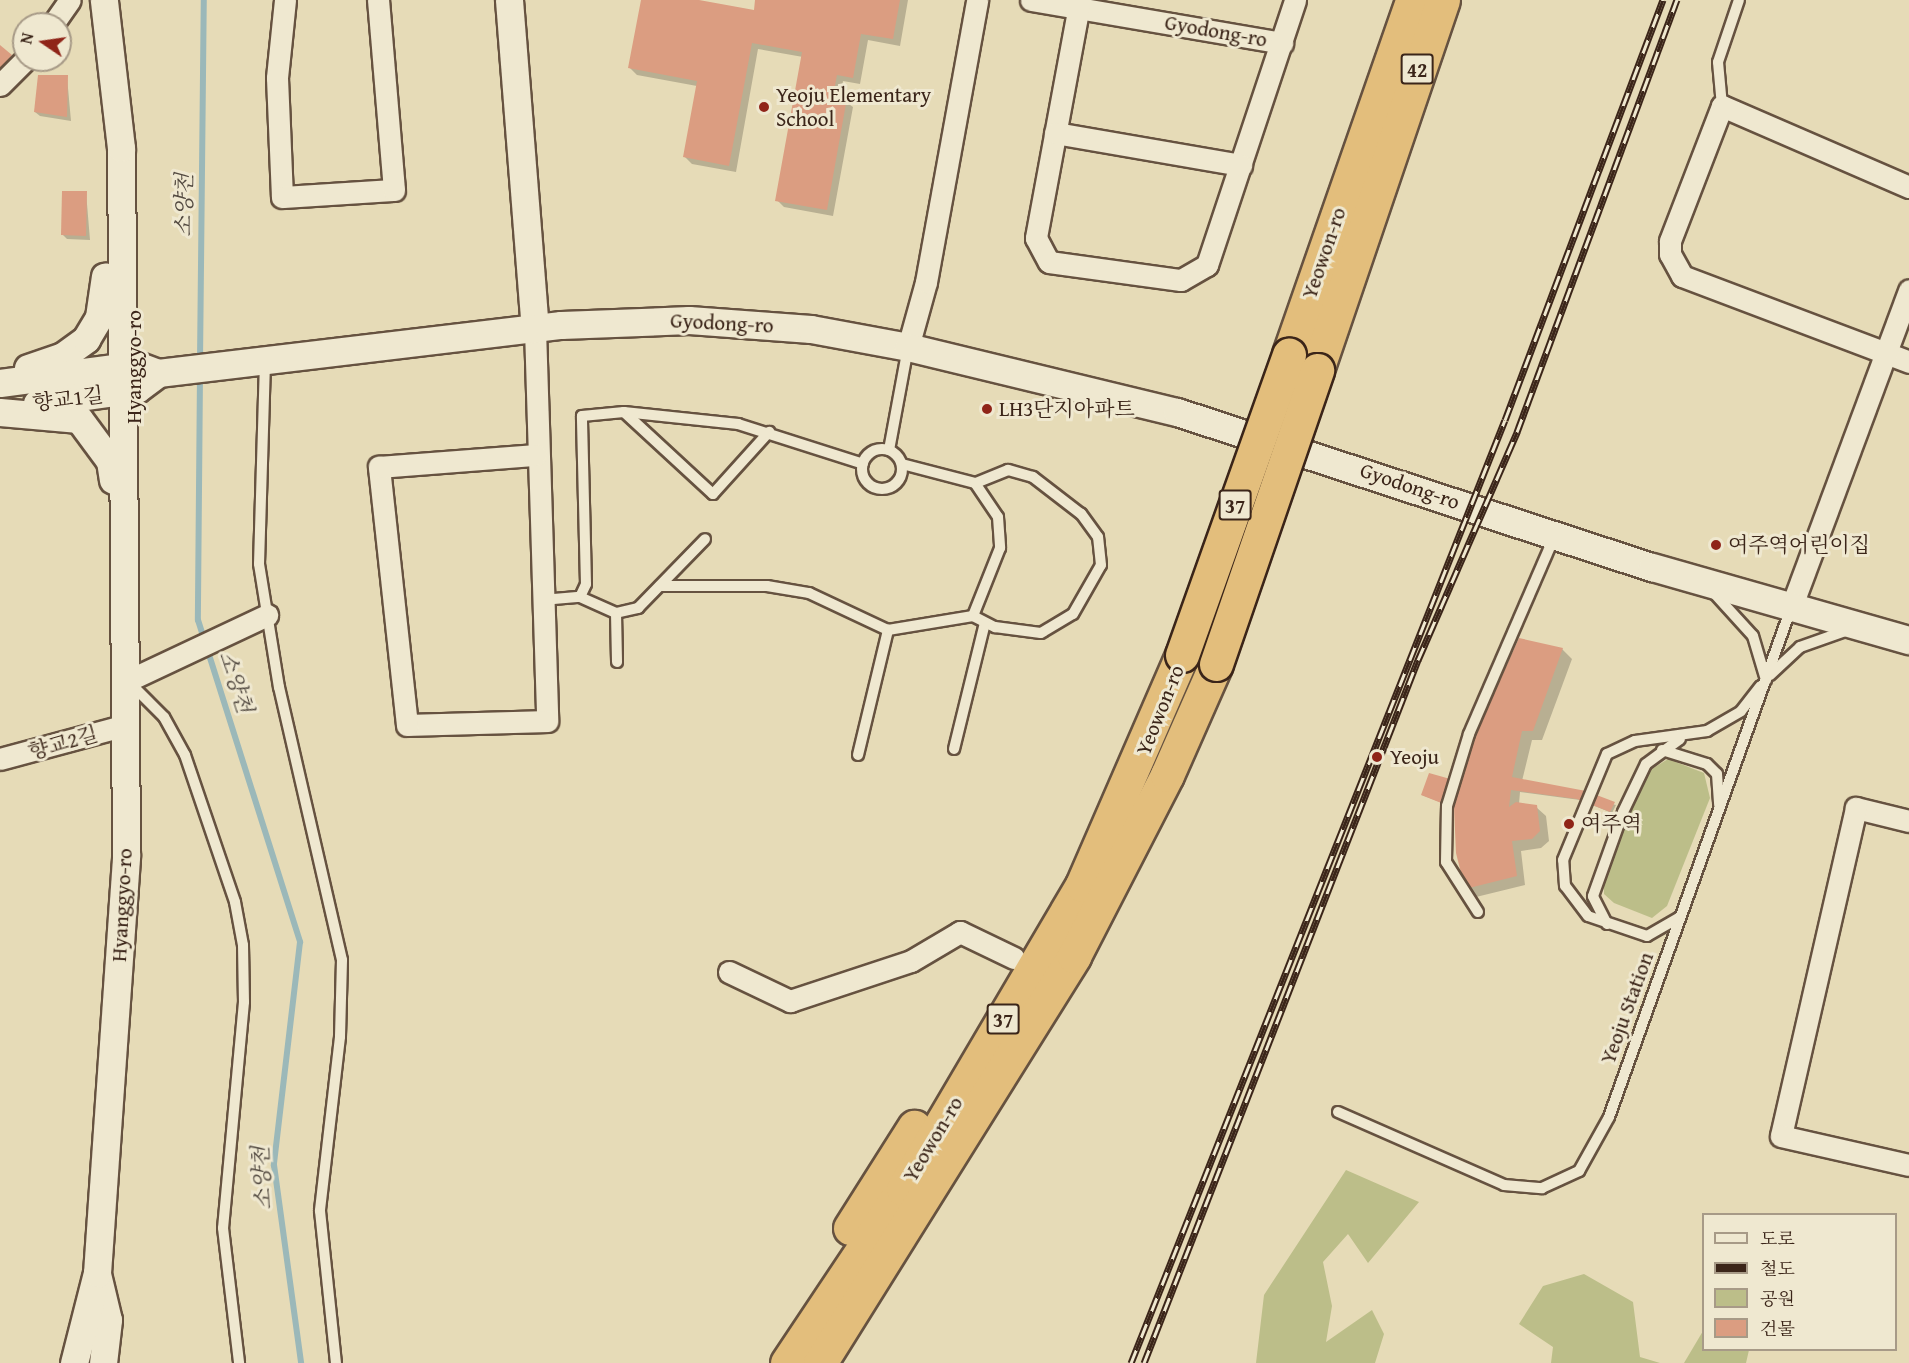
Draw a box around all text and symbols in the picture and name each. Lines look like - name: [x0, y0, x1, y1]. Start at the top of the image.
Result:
- street label: Gyodong-ro: [1163, 10, 1269, 52]
- north arrow: [12, 12, 72, 72]
- text: N: [14, 30, 39, 46]
- road number: 42: [1400, 52, 1434, 86]
- place label: Yeoju Elementary School: [776, 82, 931, 132]
- marker: Yeoju Elementary School: [757, 100, 771, 114]
- water label: 소양천: [170, 173, 198, 237]
- street label: Yeowon-ro: [1297, 204, 1351, 302]
- street label: Gyodong-ro: [670, 308, 774, 338]
- street label: Hyanggyo-ro: [121, 310, 147, 424]
- street label: 향교1길: [31, 382, 105, 416]
- place label: LH3단지아파트: [999, 396, 1135, 422]
- marker: LH3단지아파트: [980, 402, 994, 416]
- street label: Gyodong-ro: [1357, 457, 1463, 515]
- road number: 37: [1218, 488, 1252, 522]
- place label: 여주역어린이집: [1728, 532, 1870, 558]
- marker: 여주역어린이집: [1709, 538, 1723, 552]
- water label: 소양천: [214, 648, 258, 716]
- street label: Yeowon-ro: [1131, 661, 1189, 759]
- street label: 향교2길: [25, 721, 101, 765]
- place label: Yeoju: [1390, 744, 1439, 770]
- marker: Yeoju: [1368, 748, 1386, 766]
- place label: 여주역: [1581, 811, 1642, 837]
- marker: 여주역: [1562, 817, 1576, 831]
- street label: Hyanggyo-ro: [106, 848, 138, 962]
- street label: Yeoju Station: [1595, 949, 1659, 1067]
- road number: 37: [986, 1002, 1020, 1036]
- street label: Yeowon-ro: [898, 1092, 968, 1186]
- water label: 소양천: [247, 1145, 277, 1211]
- legend: [1702, 1213, 1897, 1351]
- text: 도로: [1760, 1225, 1795, 1252]
- text: 철도: [1760, 1255, 1795, 1282]
- text: 공원: [1760, 1285, 1795, 1312]
- text: 건물: [1760, 1315, 1795, 1342]

